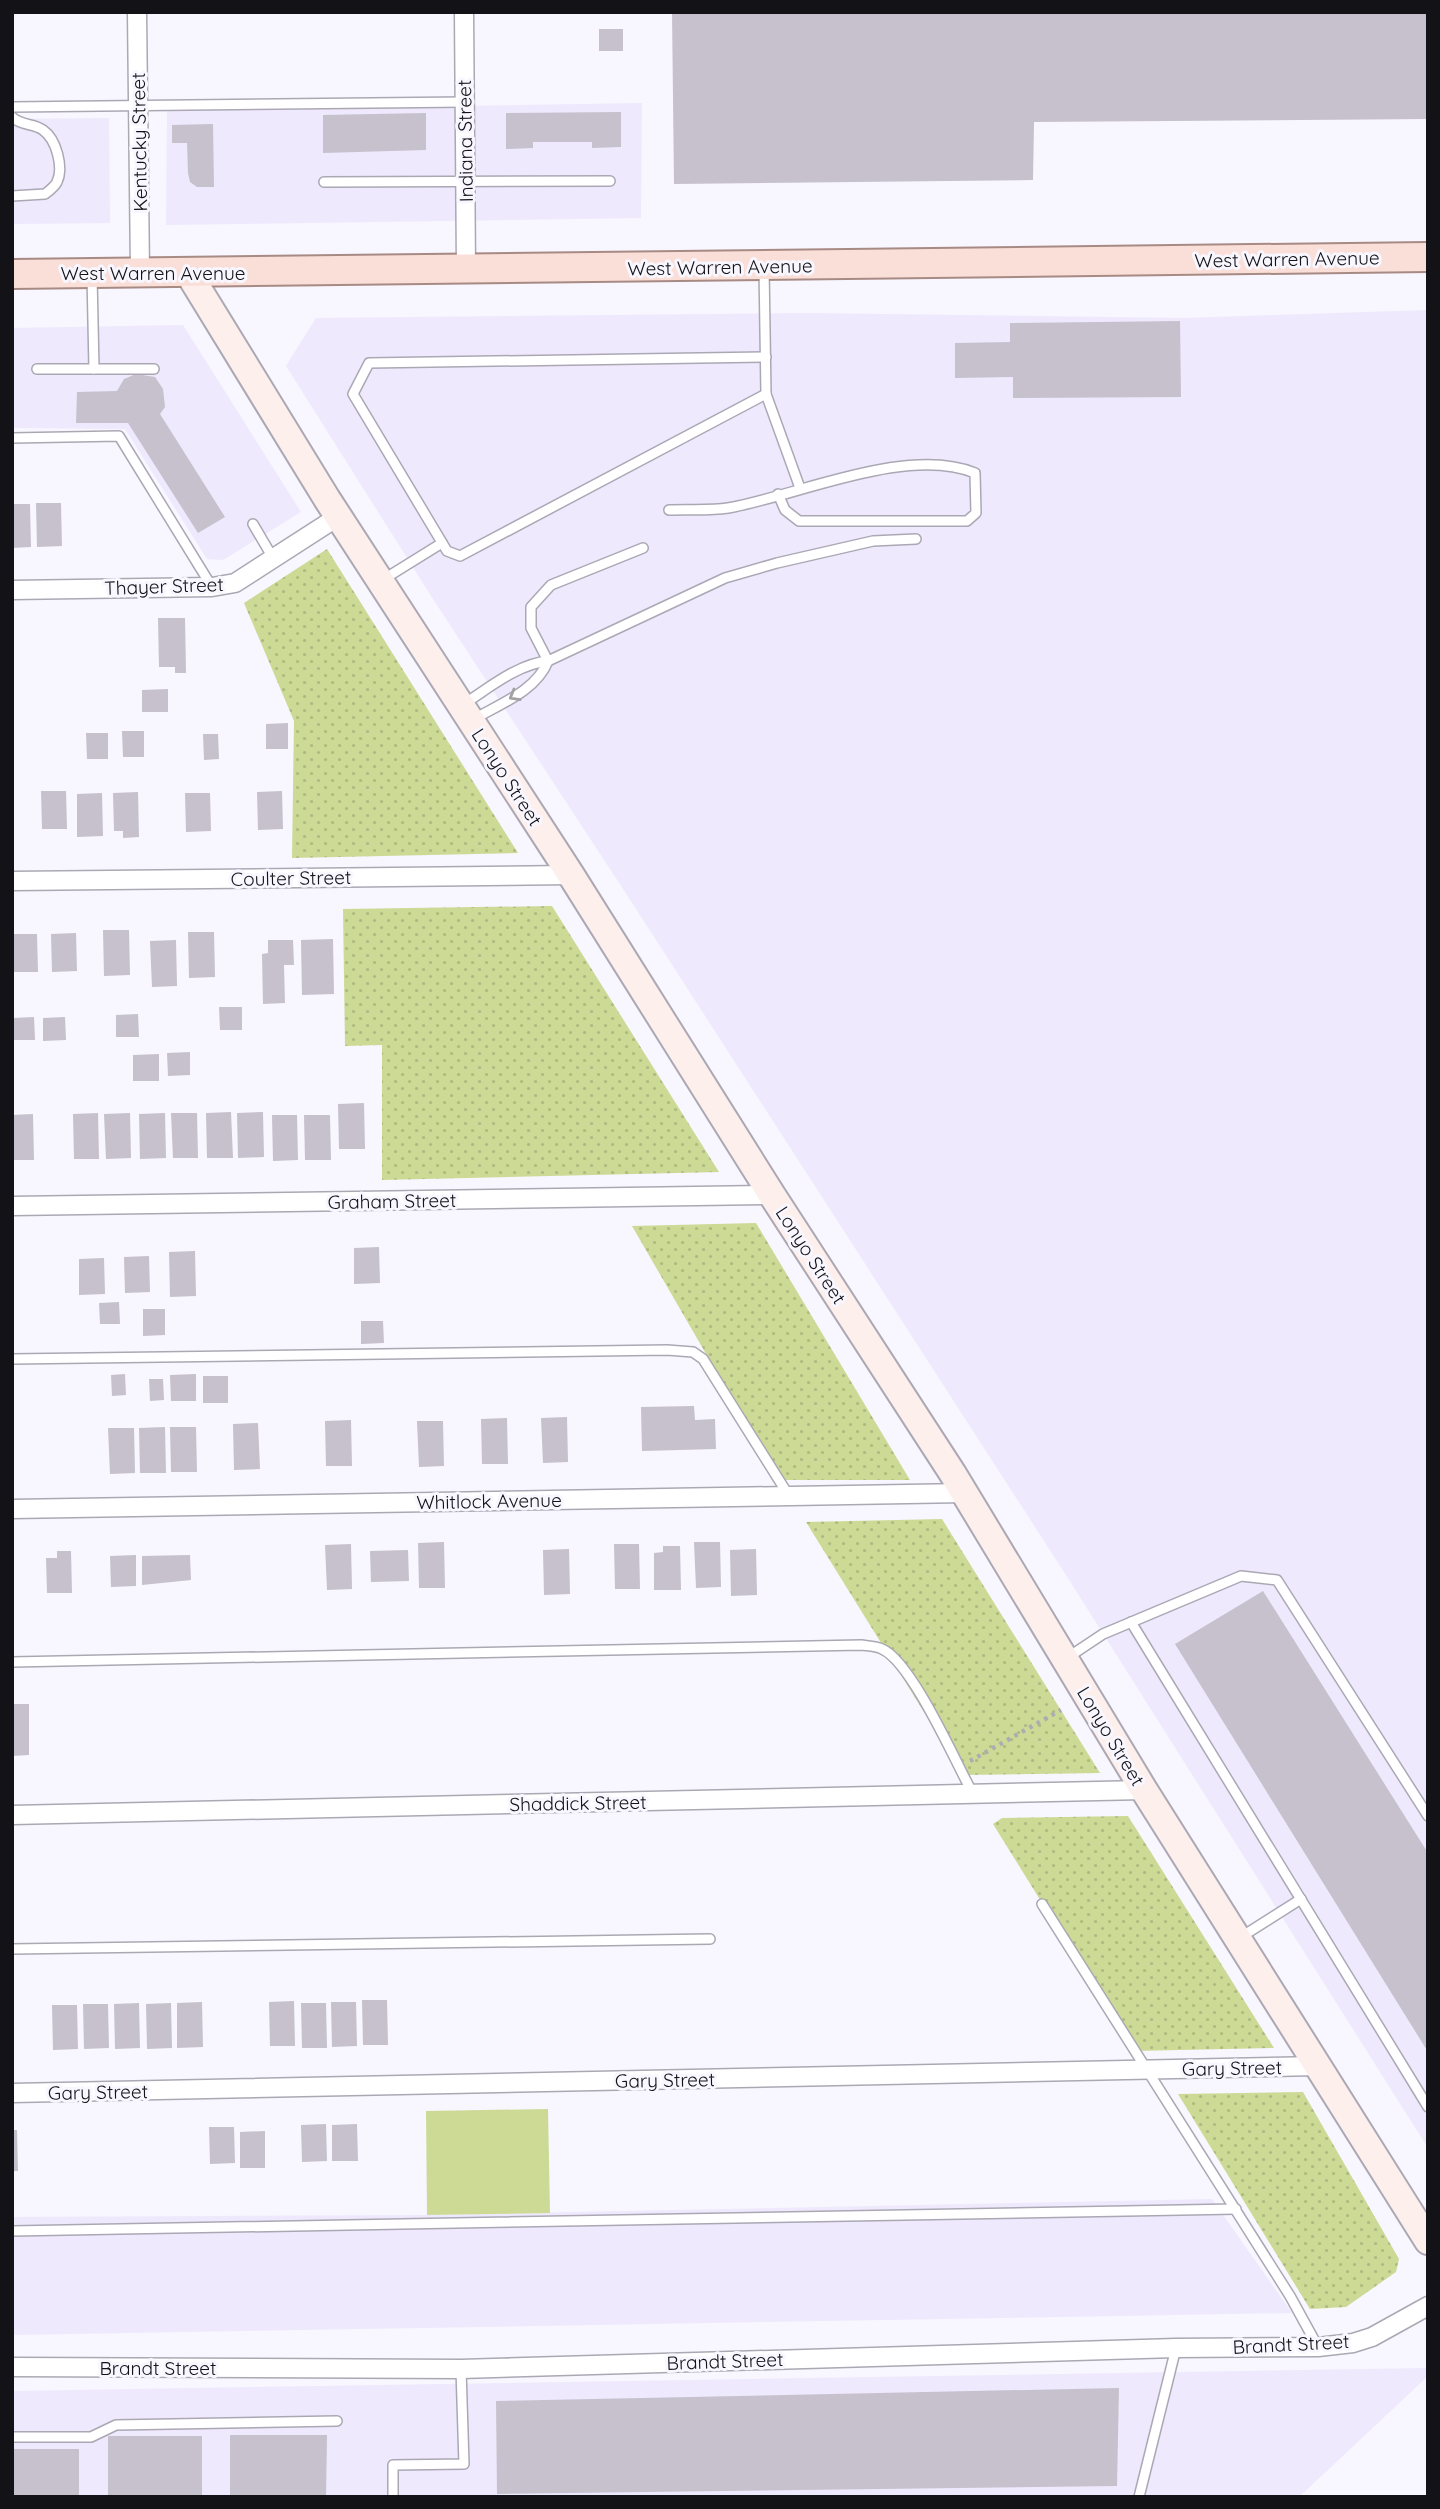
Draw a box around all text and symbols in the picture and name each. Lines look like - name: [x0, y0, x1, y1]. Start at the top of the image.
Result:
- street label: Kentucky Street: [126, 72, 152, 212]
- street label: Indiana Street: [452, 80, 478, 202]
- street label: West Warren Avenue: [1194, 245, 1380, 273]
- street label: West Warren Avenue: [627, 253, 813, 281]
- street label: West Warren Avenue: [60, 261, 246, 285]
- street label: Thayer Street: [104, 572, 224, 600]
- one-way arrow: [508, 687, 521, 700]
- street label: Lonyo Street: [466, 724, 548, 830]
- street label: Coulter Street: [231, 865, 351, 891]
- street label: Graham Street: [328, 1188, 456, 1214]
- street label: Lonyo Street: [770, 1202, 852, 1308]
- street label: Whitlock Avenue: [416, 1488, 562, 1514]
- street label: Lonyo Street: [1072, 1682, 1150, 1790]
- street label: Shaddick Street: [509, 1790, 647, 1816]
- street label: Gary Street: [1182, 2055, 1282, 2081]
- street label: Gary Street: [615, 2067, 715, 2093]
- street label: Gary Street: [48, 2079, 148, 2105]
- street label: Brandt Street: [1232, 2329, 1350, 2359]
- street label: Brandt Street: [666, 2347, 784, 2375]
- street label: Brandt Street: [99, 2356, 217, 2380]

